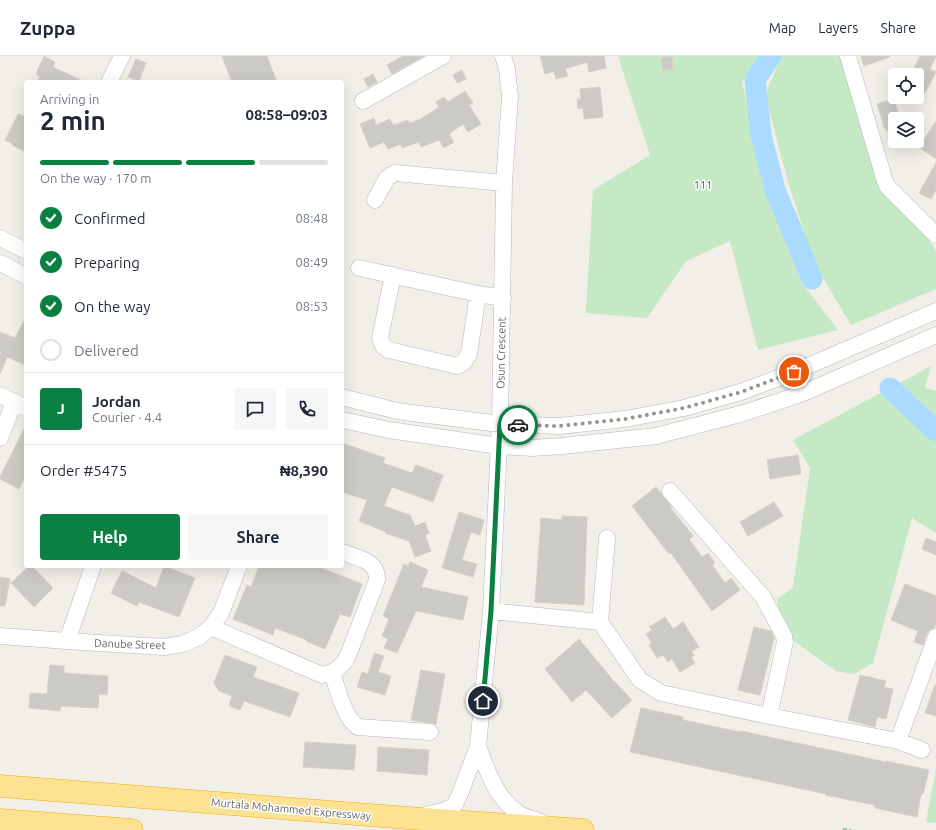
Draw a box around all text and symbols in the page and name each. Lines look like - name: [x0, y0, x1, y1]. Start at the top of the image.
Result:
- text: Zuppa: [20, 17, 76, 39]
- text: Map: [769, 20, 796, 36]
- text: Layers: [818, 20, 858, 36]
- text: Share: [880, 20, 916, 36]
- map controls: [888, 68, 924, 148]
- button: locate: [888, 68, 924, 104]
- text: Arriving in: [40, 92, 99, 106]
- text: 2 min: [40, 106, 106, 135]
- text: 08:58–09:03: [245, 106, 328, 123]
- button: layers: [888, 112, 924, 148]
- text: On the way · 170 m: [40, 171, 152, 185]
- park label: 111: [694, 179, 712, 191]
- icon: check: [40, 207, 62, 229]
- text: Confirmed: [74, 210, 146, 227]
- text: 08:48: [295, 211, 328, 225]
- icon: check: [40, 251, 62, 273]
- text: Preparing: [74, 254, 140, 271]
- text: 08:49: [295, 255, 328, 269]
- icon: check: [40, 295, 62, 317]
- text: On the way: [74, 298, 150, 315]
- text: 08:53: [295, 299, 328, 313]
- street label: Osun Crescent: [494, 316, 508, 389]
- text: Delivered: [74, 342, 139, 359]
- pin: [777, 355, 811, 389]
- icon: bag: [783, 361, 805, 383]
- button: chat: [234, 388, 276, 430]
- button: phone: [286, 388, 328, 430]
- text: Jordan: [92, 393, 141, 410]
- text: J: [57, 400, 65, 417]
- courier: [498, 405, 538, 445]
- text: Courier · 4.4: [92, 410, 162, 424]
- icon: car: [507, 414, 529, 436]
- text: Order #5475: [40, 462, 127, 479]
- text: ₦8,390: [280, 462, 328, 479]
- button: Help: [40, 514, 180, 560]
- button: Share: [188, 514, 328, 560]
- street label: Danube Street: [94, 637, 167, 651]
- pin: [466, 684, 500, 718]
- icon: home: [472, 690, 494, 712]
- street label: Murtala Mohammed Expressway: [211, 796, 372, 822]

